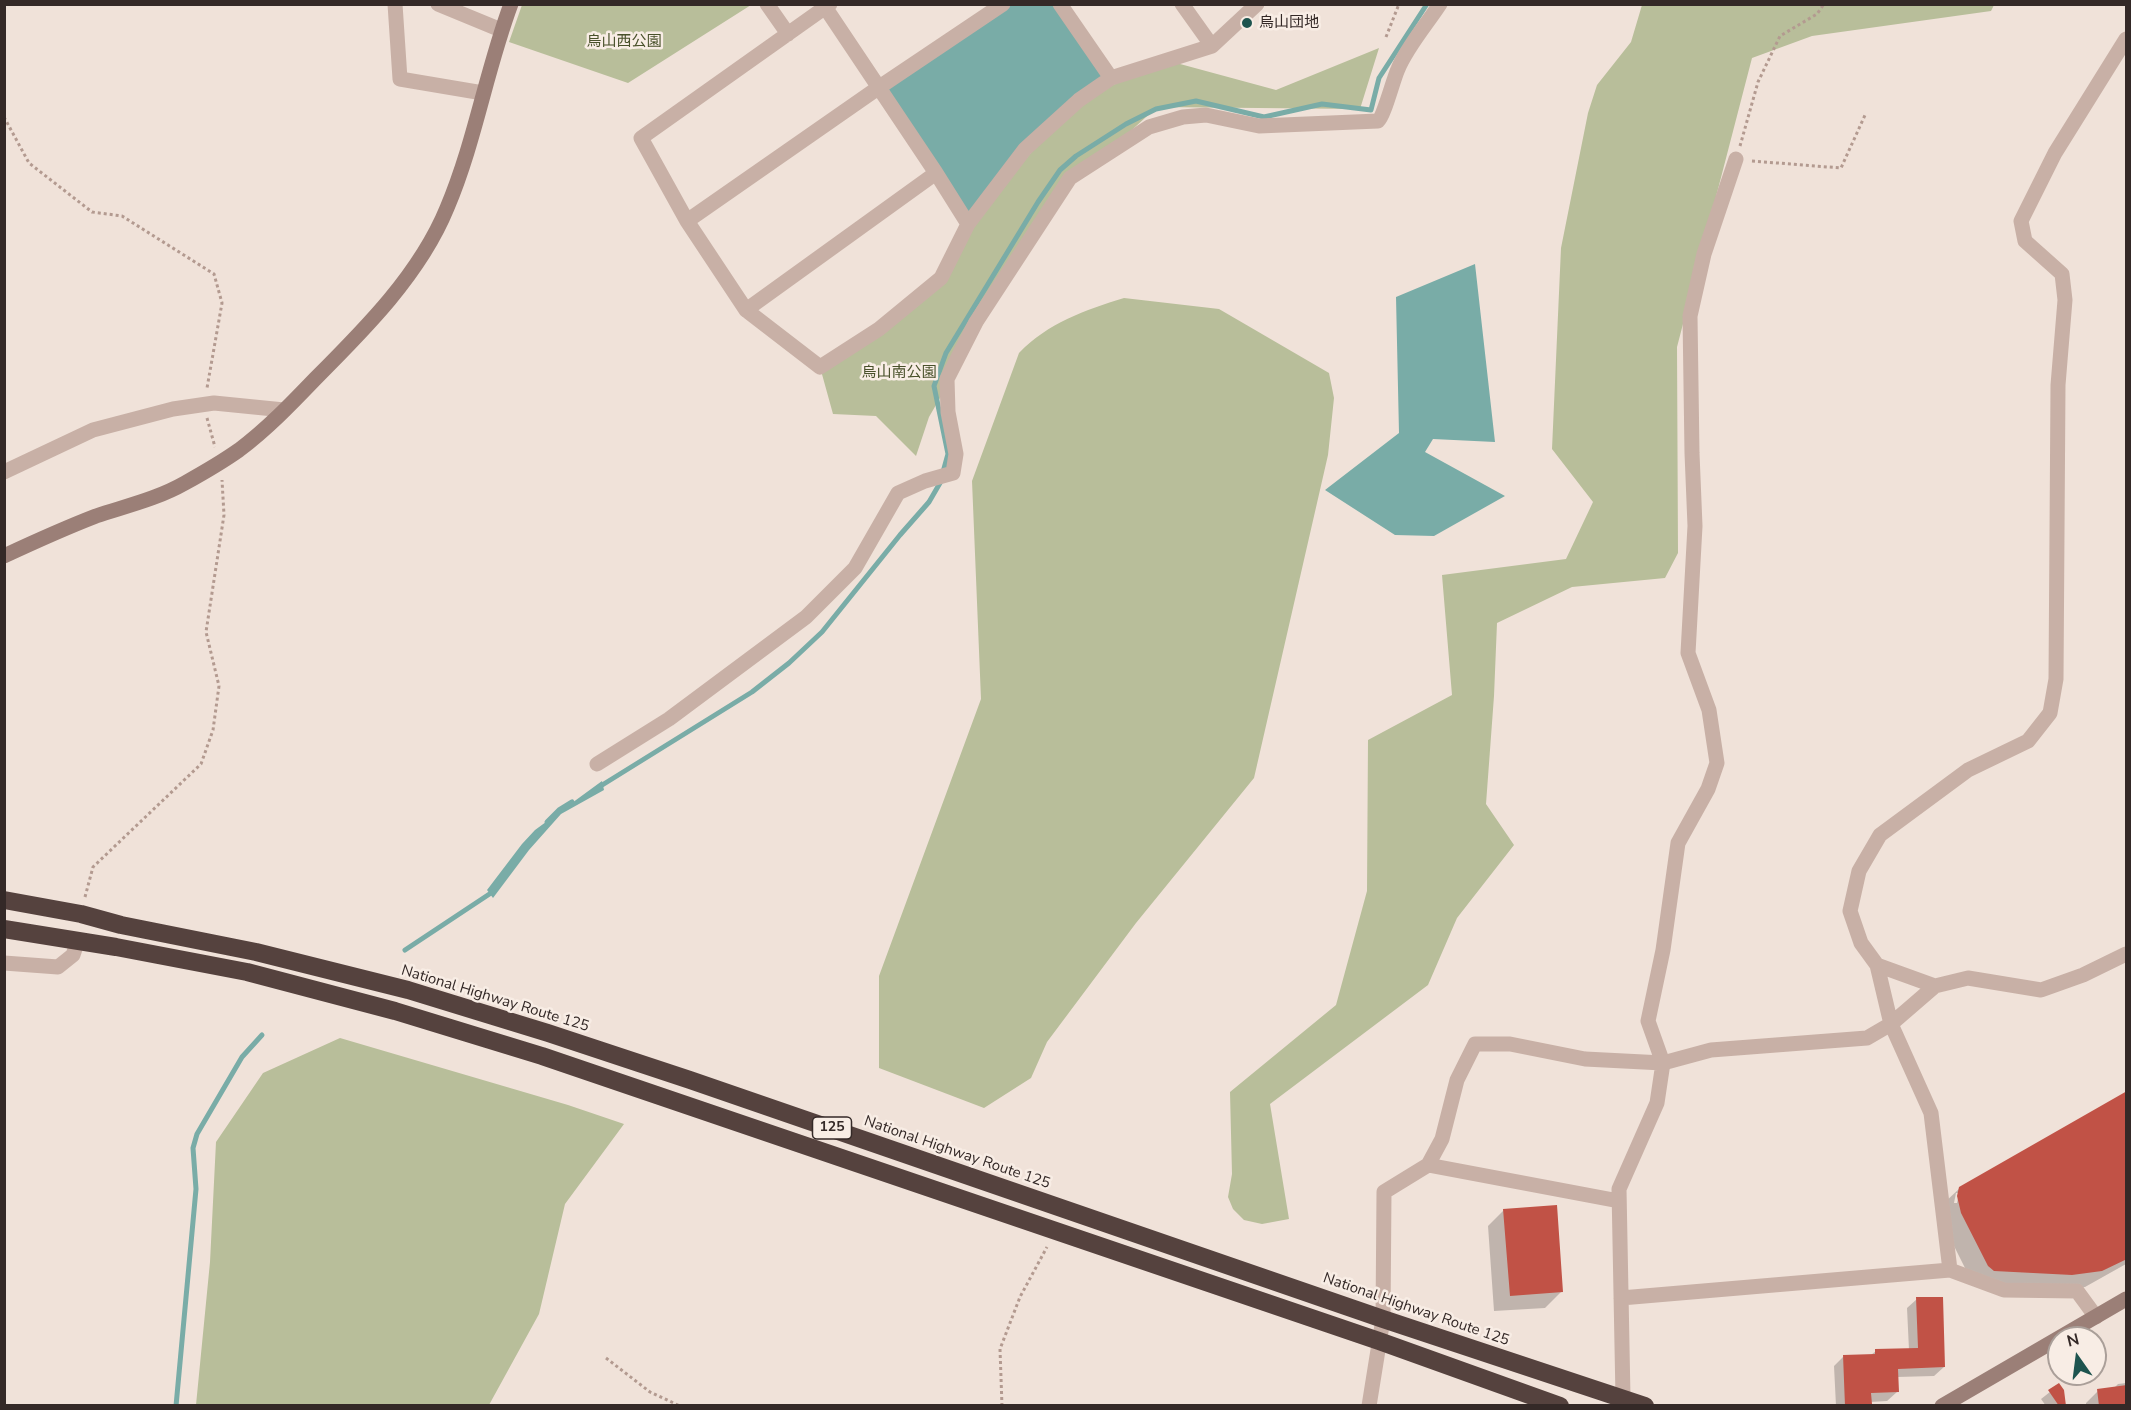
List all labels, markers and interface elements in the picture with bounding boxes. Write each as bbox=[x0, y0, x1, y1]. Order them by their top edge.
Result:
place label: 烏山団地 bbox=[1259, 14, 1319, 32]
marker: 烏山団地 bbox=[1240, 16, 1254, 30]
park label: 烏山西公園 bbox=[587, 33, 661, 51]
park label: 烏山南公園 bbox=[862, 364, 936, 382]
street label: National Highway Route 125 bbox=[399, 962, 591, 1036]
street label: National Highway Route 125 bbox=[862, 1113, 1052, 1193]
road number: 125 bbox=[812, 1117, 852, 1139]
street label: National Highway Route 125 bbox=[1321, 1270, 1511, 1350]
north arrow bbox=[2047, 1326, 2107, 1386]
text: N bbox=[2065, 1328, 2082, 1353]

